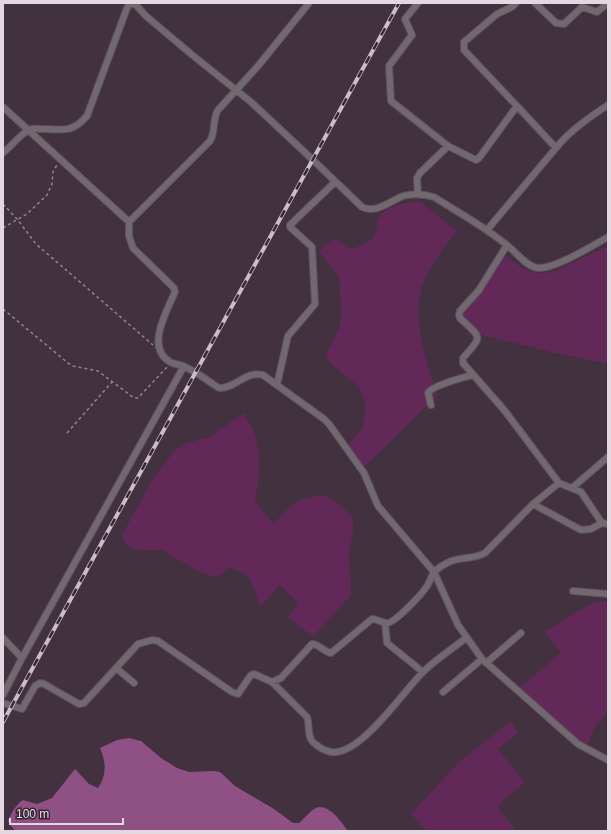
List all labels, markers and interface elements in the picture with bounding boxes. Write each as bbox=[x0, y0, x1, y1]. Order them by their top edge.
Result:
scale bar bbox=[10, 800, 123, 826]
text: 100 m bbox=[16, 807, 49, 821]

